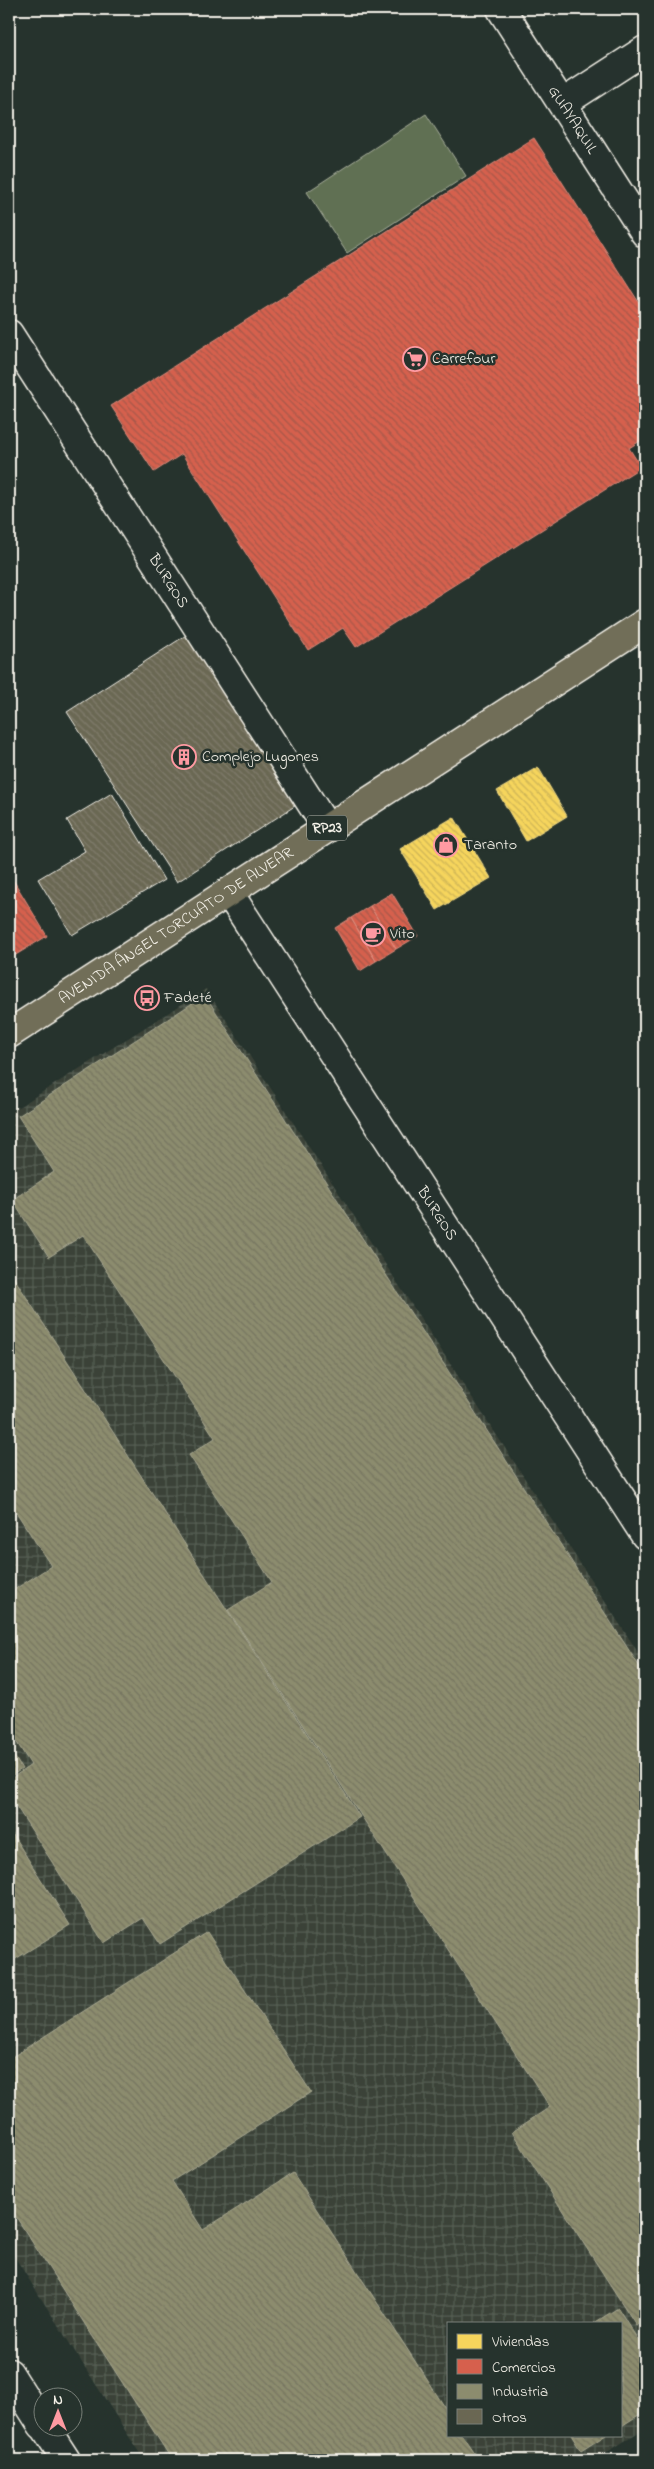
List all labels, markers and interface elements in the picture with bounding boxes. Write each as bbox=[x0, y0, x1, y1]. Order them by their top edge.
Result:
street label: GUAYAQUIL bbox=[541, 81, 603, 159]
supermarket icon: Carrefour bbox=[402, 346, 428, 372]
place label: Carrefour bbox=[432, 347, 495, 371]
street label: BURGOS bbox=[141, 549, 195, 613]
building icon: Complejo Lugones bbox=[171, 744, 197, 770]
place label: Complejo Lugones bbox=[202, 745, 319, 769]
road number: RP23 bbox=[307, 816, 347, 840]
shop icon: Taranto bbox=[433, 832, 459, 858]
place label: Taranto bbox=[464, 833, 517, 857]
street label: AVENIDA ÁNGEL TORCUATO DE ALVEAR bbox=[54, 841, 298, 1011]
cafe icon: Vito bbox=[360, 921, 386, 947]
place label: Vito bbox=[389, 922, 415, 946]
bus stop icon: Fadeté bbox=[134, 985, 160, 1011]
place label: Fadeté bbox=[163, 986, 213, 1010]
street label: BURGOS bbox=[410, 1181, 463, 1245]
legend bbox=[447, 2322, 622, 2436]
text: Viviendas bbox=[491, 2331, 549, 2353]
text: Comercios bbox=[492, 2357, 556, 2379]
text: Industria bbox=[492, 2381, 548, 2403]
north arrow bbox=[32, 2386, 82, 2436]
text: N bbox=[53, 2390, 63, 2411]
text: Otros bbox=[492, 2407, 527, 2429]

